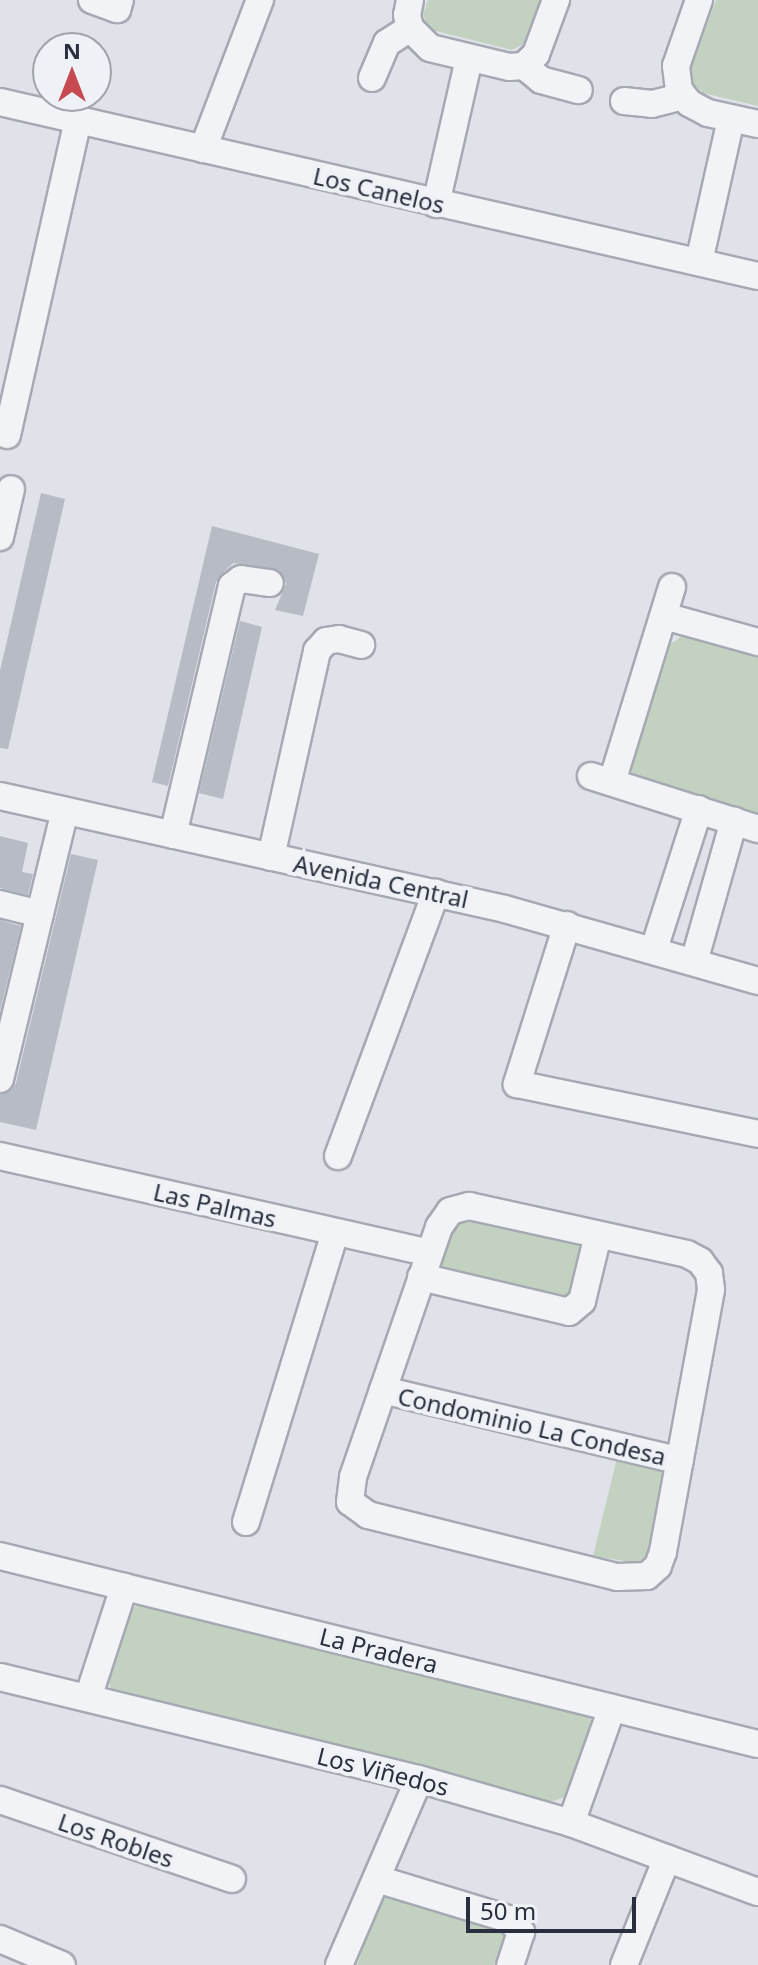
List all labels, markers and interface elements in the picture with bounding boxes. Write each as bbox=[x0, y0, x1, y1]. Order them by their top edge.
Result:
north arrow bbox=[32, 32, 112, 112]
text: N bbox=[63, 35, 81, 65]
street label: Los Canelos bbox=[310, 161, 448, 219]
street label: Avenida Central bbox=[291, 848, 471, 914]
street label: Las Palmas bbox=[151, 1177, 279, 1233]
street label: Condominio La Condesa bbox=[395, 1381, 669, 1471]
street label: La Pradera bbox=[317, 1621, 441, 1679]
street label: Los Viñedos bbox=[314, 1741, 452, 1801]
street label: Los Robles bbox=[54, 1807, 178, 1873]
scale bar bbox=[470, 1881, 640, 1931]
text: 50 m bbox=[480, 1894, 536, 1927]

